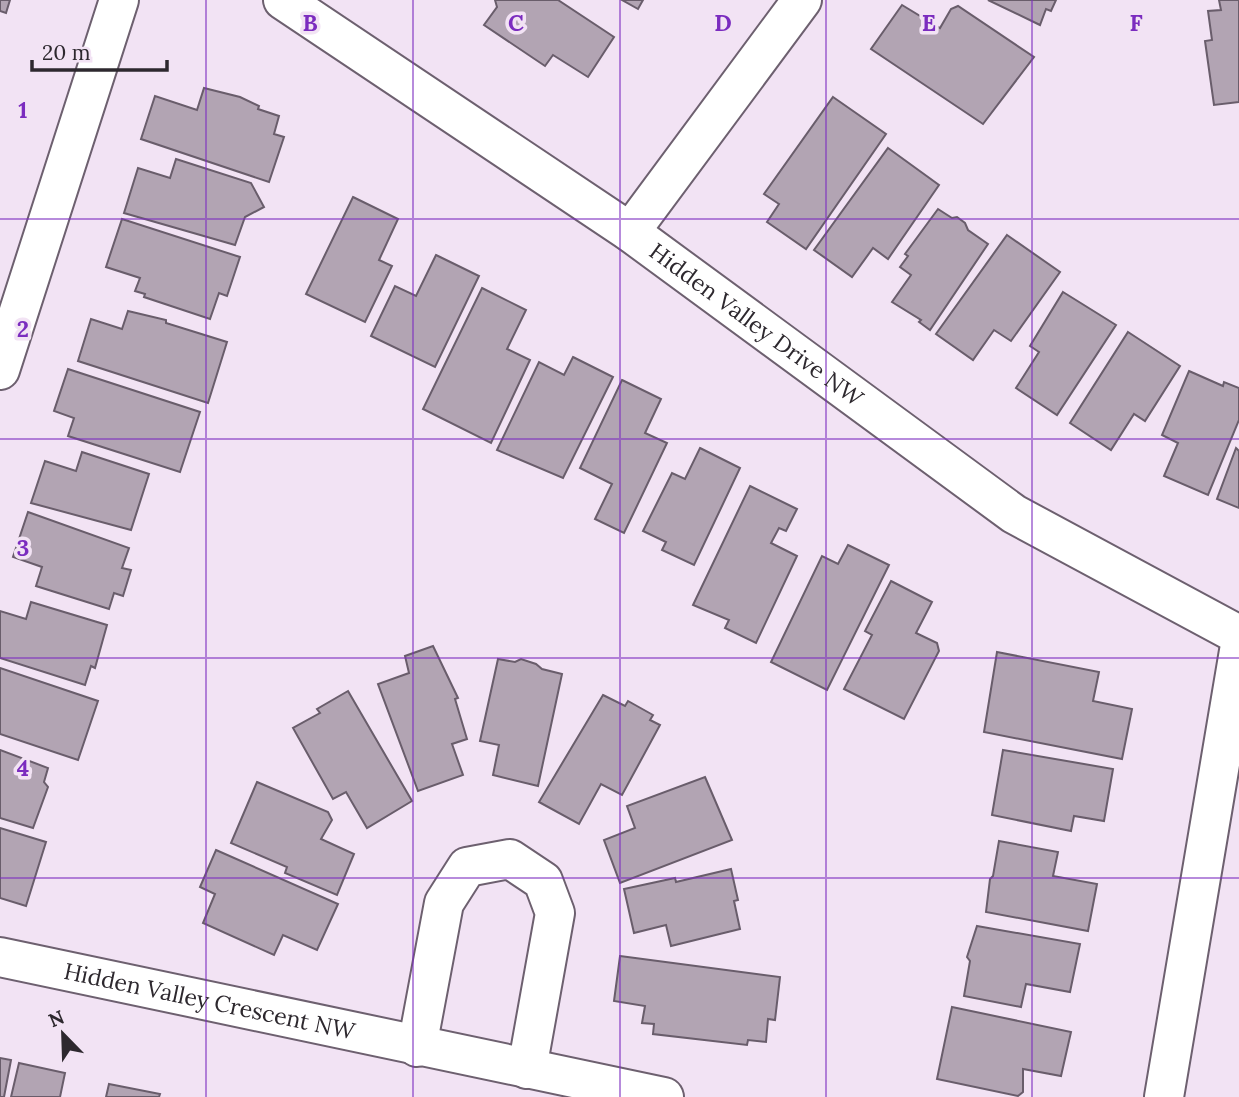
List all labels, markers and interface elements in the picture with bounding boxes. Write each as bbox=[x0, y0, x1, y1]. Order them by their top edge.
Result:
text: B bbox=[302, 8, 318, 37]
text: C bbox=[508, 8, 524, 37]
text: D bbox=[714, 8, 732, 37]
text: E bbox=[922, 8, 936, 37]
text: F bbox=[1129, 8, 1143, 37]
scale bar bbox=[32, 28, 166, 72]
text: 20 m bbox=[42, 39, 91, 66]
text: 1 bbox=[18, 95, 28, 124]
street label: Hidden Valley Drive NW bbox=[644, 236, 870, 413]
text: 2 bbox=[17, 314, 29, 343]
text: 3 bbox=[17, 533, 29, 562]
text: 4 bbox=[17, 753, 29, 782]
street label: Hidden Valley Crescent NW bbox=[61, 956, 359, 1046]
north arrow bbox=[28, 999, 98, 1069]
text: N bbox=[45, 1004, 68, 1032]

